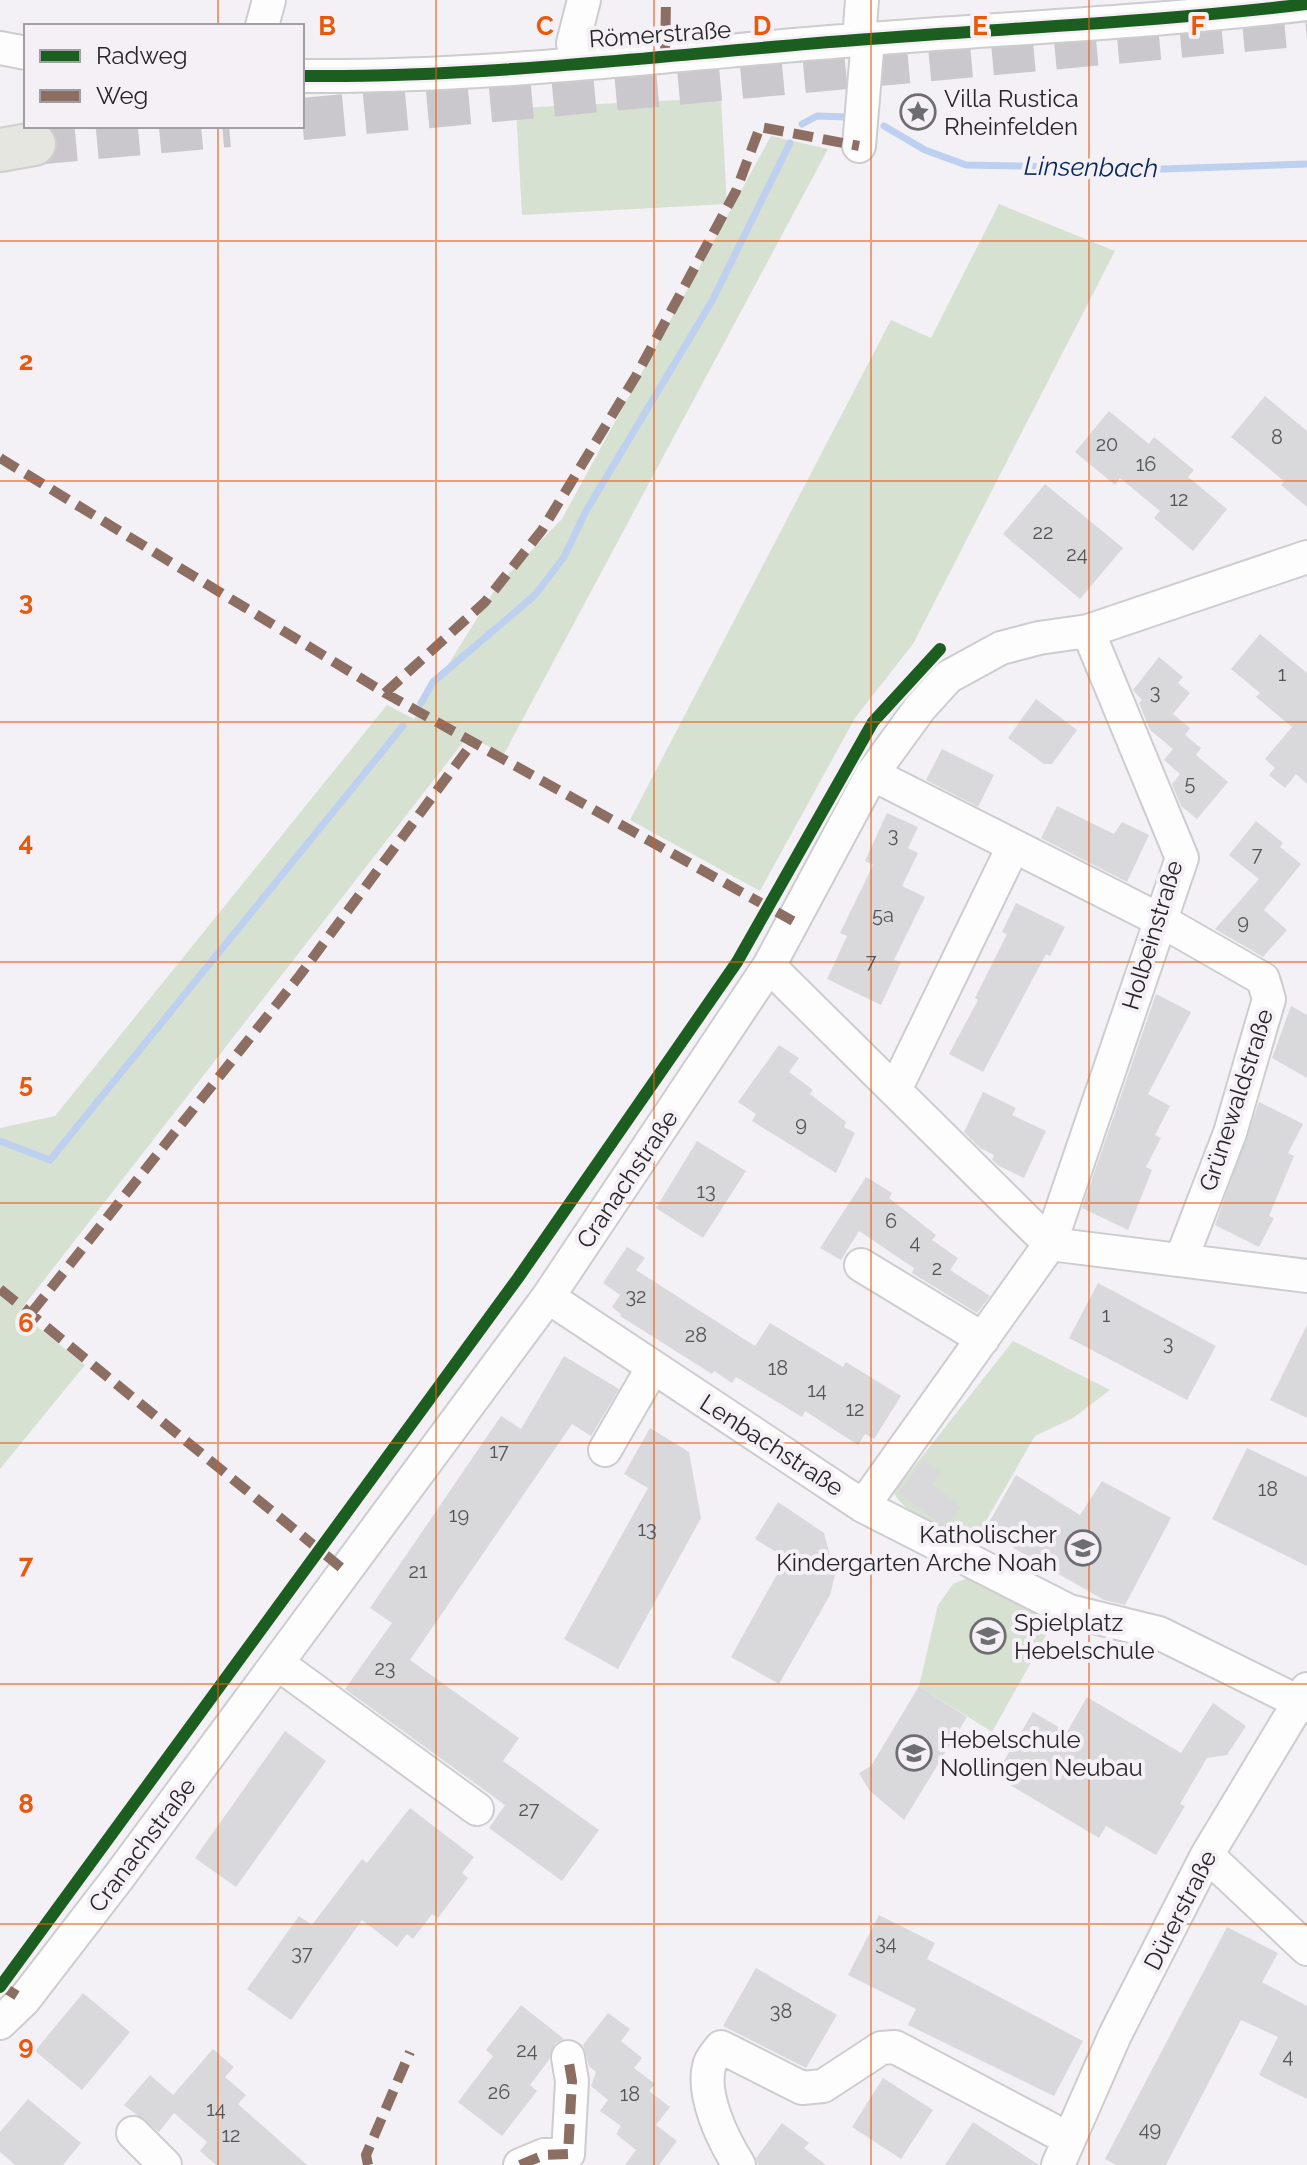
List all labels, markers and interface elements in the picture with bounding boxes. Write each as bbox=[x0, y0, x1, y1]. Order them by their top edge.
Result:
text: B bbox=[318, 11, 336, 41]
text: C bbox=[536, 11, 554, 41]
text: D bbox=[753, 11, 771, 41]
text: E bbox=[972, 11, 988, 41]
text: F bbox=[1191, 11, 1206, 41]
street label: Römerstraße bbox=[588, 15, 732, 53]
legend bbox=[24, 24, 304, 128]
text: Radweg bbox=[96, 41, 188, 70]
text: Weg bbox=[96, 81, 148, 110]
place label: Villa Rustica Rheinfelden bbox=[944, 84, 1079, 141]
place icon: Villa Rustica Rheinfelden bbox=[899, 93, 937, 131]
water label: Linsenbach bbox=[1024, 151, 1158, 183]
text: 2 bbox=[19, 346, 33, 376]
house number: 8 bbox=[1271, 425, 1283, 449]
house number: 20 bbox=[1096, 432, 1118, 456]
house number: 16 bbox=[1136, 452, 1156, 476]
house number: 12 bbox=[1170, 487, 1188, 511]
house number: 22 bbox=[1033, 520, 1053, 544]
house number: 24 bbox=[1066, 542, 1088, 566]
text: 3 bbox=[19, 586, 33, 616]
house number: 1 bbox=[1278, 662, 1287, 686]
house number: 3 bbox=[1150, 680, 1160, 704]
house number: 5 bbox=[1185, 771, 1196, 795]
house number: 3 bbox=[888, 823, 898, 847]
text: 4 bbox=[19, 827, 33, 857]
house number: 7 bbox=[1252, 842, 1263, 866]
street label: Holbeinstraße bbox=[1115, 857, 1189, 1013]
house number: 5a bbox=[872, 903, 894, 927]
house number: 9 bbox=[1237, 910, 1249, 934]
house number: 7 bbox=[866, 949, 877, 973]
street label: Grünewaldstraße bbox=[1193, 1005, 1279, 1195]
text: 5 bbox=[19, 1068, 33, 1098]
street label: Cranachstraße bbox=[570, 1104, 684, 1254]
house number: 9 bbox=[795, 1112, 807, 1136]
house number: 13 bbox=[696, 1179, 716, 1203]
house number: 6 bbox=[885, 1209, 897, 1233]
house number: 4 bbox=[910, 1230, 921, 1254]
house number: 2 bbox=[932, 1256, 942, 1280]
house number: 32 bbox=[625, 1284, 647, 1308]
house number: 1 bbox=[1102, 1303, 1111, 1327]
text: 6 bbox=[18, 1308, 34, 1338]
house number: 28 bbox=[685, 1323, 707, 1347]
house number: 3 bbox=[1163, 1331, 1173, 1355]
house number: 18 bbox=[768, 1356, 788, 1380]
house number: 14 bbox=[807, 1378, 827, 1402]
street label: Lenbachstraße bbox=[695, 1388, 849, 1502]
house number: 12 bbox=[846, 1397, 864, 1421]
house number: 17 bbox=[489, 1439, 509, 1463]
house number: 18 bbox=[1258, 1477, 1278, 1501]
house number: 19 bbox=[449, 1503, 469, 1527]
house number: 13 bbox=[637, 1517, 657, 1541]
place label: Katholischer Kindergarten Arche Noah bbox=[776, 1520, 1058, 1577]
school or university icon: Katholischer Kindergarten Arche Noah bbox=[1064, 1529, 1102, 1567]
text: 7 bbox=[19, 1549, 34, 1579]
house number: 21 bbox=[409, 1559, 428, 1583]
place label: Spielplatz Hebelschule bbox=[1014, 1608, 1155, 1665]
school or university icon: Spielplatz Hebelschule bbox=[969, 1617, 1007, 1655]
house number: 23 bbox=[374, 1656, 396, 1680]
place label: Hebelschule Nollingen Neubau bbox=[940, 1725, 1143, 1782]
school or university icon: Hebelschule Nollingen Neubau bbox=[895, 1734, 933, 1772]
street label: Cranachstraße bbox=[82, 1772, 202, 1918]
text: 8 bbox=[18, 1789, 34, 1819]
house number: 27 bbox=[518, 1797, 540, 1821]
street label: Dürerstraße bbox=[1137, 1845, 1223, 1975]
house number: 34 bbox=[875, 1931, 897, 1955]
house number: 37 bbox=[291, 1941, 313, 1965]
house number: 38 bbox=[770, 1999, 792, 2023]
text: 9 bbox=[18, 2030, 34, 2060]
house number: 24 bbox=[516, 2038, 538, 2062]
house number: 4 bbox=[1283, 2044, 1294, 2068]
house number: 26 bbox=[488, 2080, 510, 2104]
house number: 18 bbox=[620, 2082, 640, 2106]
house number: 14 bbox=[206, 2097, 226, 2121]
house number: 49 bbox=[1139, 2117, 1161, 2141]
house number: 12 bbox=[222, 2123, 240, 2147]

